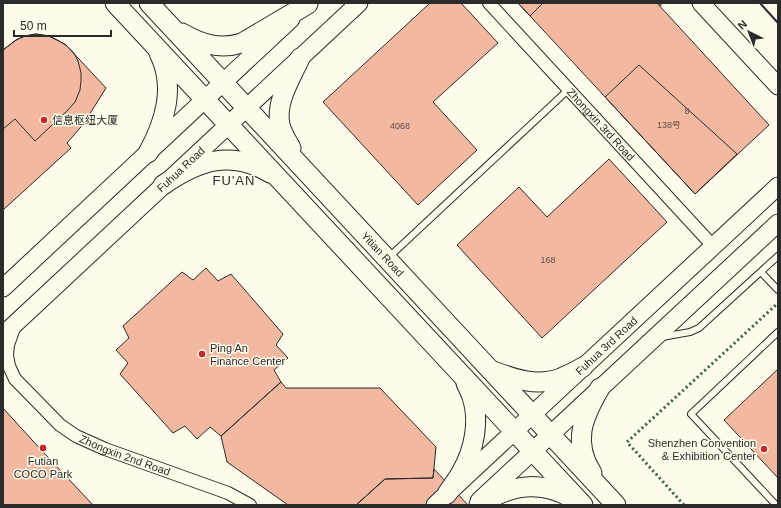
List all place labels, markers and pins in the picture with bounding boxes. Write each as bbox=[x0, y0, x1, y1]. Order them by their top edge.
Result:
place label: 信息枢纽大厦 bbox=[52, 114, 118, 126]
marker: 信息枢纽大厦 bbox=[39, 115, 49, 125]
place label: Ping An Finance Center bbox=[210, 342, 286, 367]
marker: Ping An Finance Center bbox=[197, 349, 207, 359]
place label: Shenzhen Convention & Exhibition Center bbox=[648, 437, 756, 462]
marker: Futian COCO Park bbox=[38, 443, 48, 453]
marker: Shenzhen Convention & Exhibition Center bbox=[759, 444, 769, 454]
place label: Futian COCO Park bbox=[14, 455, 73, 480]

